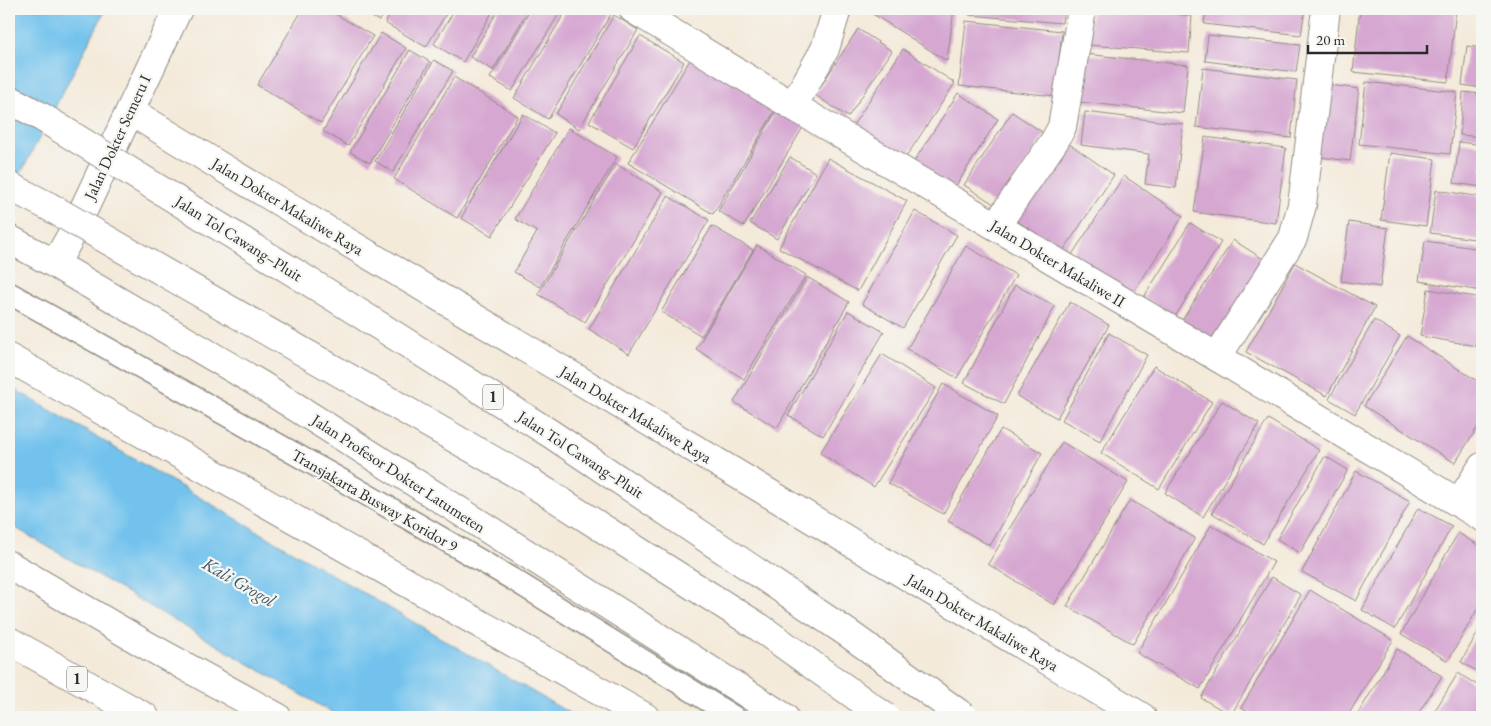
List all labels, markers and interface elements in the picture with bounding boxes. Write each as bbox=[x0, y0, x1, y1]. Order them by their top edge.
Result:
scale bar bbox=[1308, 22, 1427, 54]
text: 20 m bbox=[1316, 30, 1345, 49]
street label: Jalan Dokter Semeru I bbox=[78, 71, 156, 205]
street label: Jalan Dokter Makaliwe Raya bbox=[206, 152, 368, 260]
street label: Jalan Tol Cawang–Pluit bbox=[169, 190, 306, 286]
street label: Jalan Dokter Makaliwe II bbox=[985, 214, 1130, 312]
street label: Jalan Dokter Makaliwe Raya bbox=[554, 360, 716, 468]
road number: 1 bbox=[483, 384, 503, 410]
street label: Jalan Tol Cawang–Pluit bbox=[512, 405, 648, 503]
street label: Jalan Profesor Dokter Latumeten bbox=[306, 408, 490, 538]
street label: Transjakarta Busway Koridor 9 bbox=[288, 444, 462, 557]
water label: Kali Grogol bbox=[197, 551, 280, 613]
street label: Jalan Dokter Makaliwe Raya bbox=[901, 568, 1063, 676]
road number: 1 bbox=[67, 666, 87, 692]

